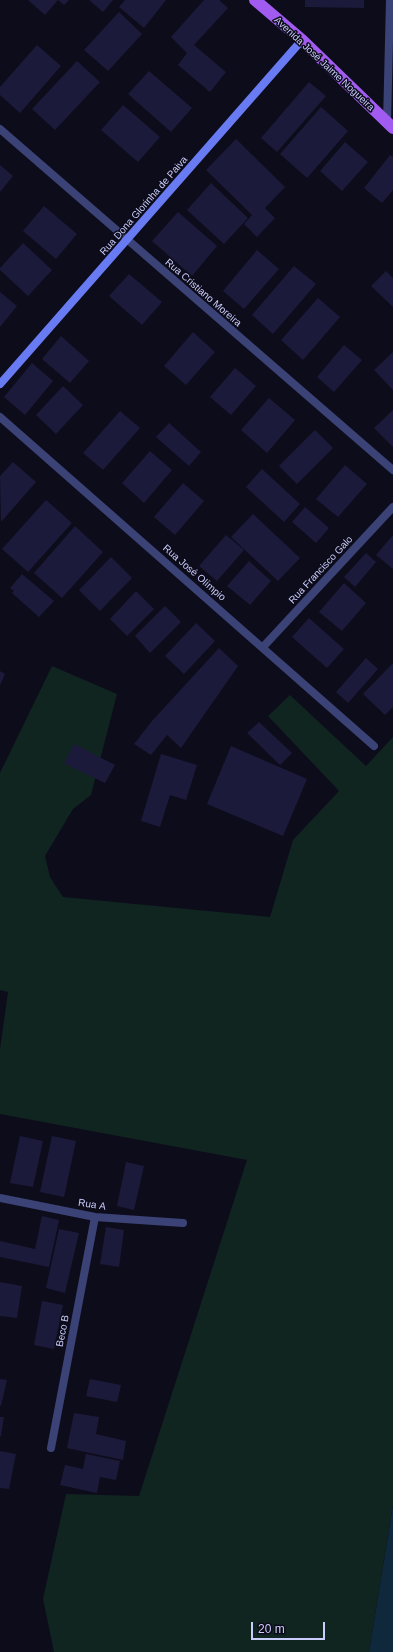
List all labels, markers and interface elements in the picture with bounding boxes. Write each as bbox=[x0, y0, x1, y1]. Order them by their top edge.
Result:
street label: Avenida José Jaime Nogueira bbox=[271, 14, 377, 114]
street label: Rua Dona Glorinha de Paiva bbox=[98, 154, 190, 258]
street label: Rua Cristiano Moreira bbox=[162, 257, 244, 329]
street label: Rua Francisco Galo bbox=[286, 534, 356, 606]
street label: Rua José Olímpio bbox=[160, 542, 228, 604]
street label: Rua A bbox=[77, 1197, 107, 1213]
street label: Beco B bbox=[54, 1314, 72, 1348]
scale bar bbox=[253, 1614, 327, 1640]
text: 20 m bbox=[258, 1622, 285, 1636]

